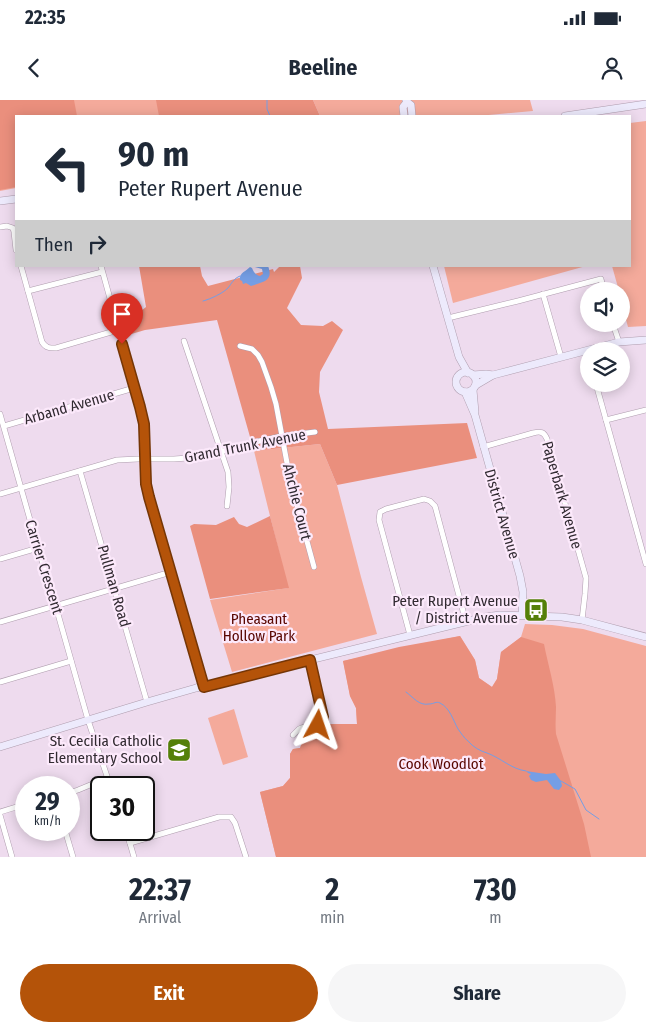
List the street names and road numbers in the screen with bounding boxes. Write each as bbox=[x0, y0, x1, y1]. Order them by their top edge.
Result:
street label: Arband Avenue bbox=[22, 386, 116, 428]
street label: Grand Trunk Avenue bbox=[183, 425, 307, 467]
street label: Paperbark Avenue bbox=[538, 439, 586, 551]
street label: Ahchie Court bbox=[279, 462, 315, 542]
street label: District Avenue bbox=[481, 467, 523, 561]
street label: Carrier Crescent bbox=[21, 518, 67, 616]
street label: Pullman Road bbox=[94, 543, 134, 629]

